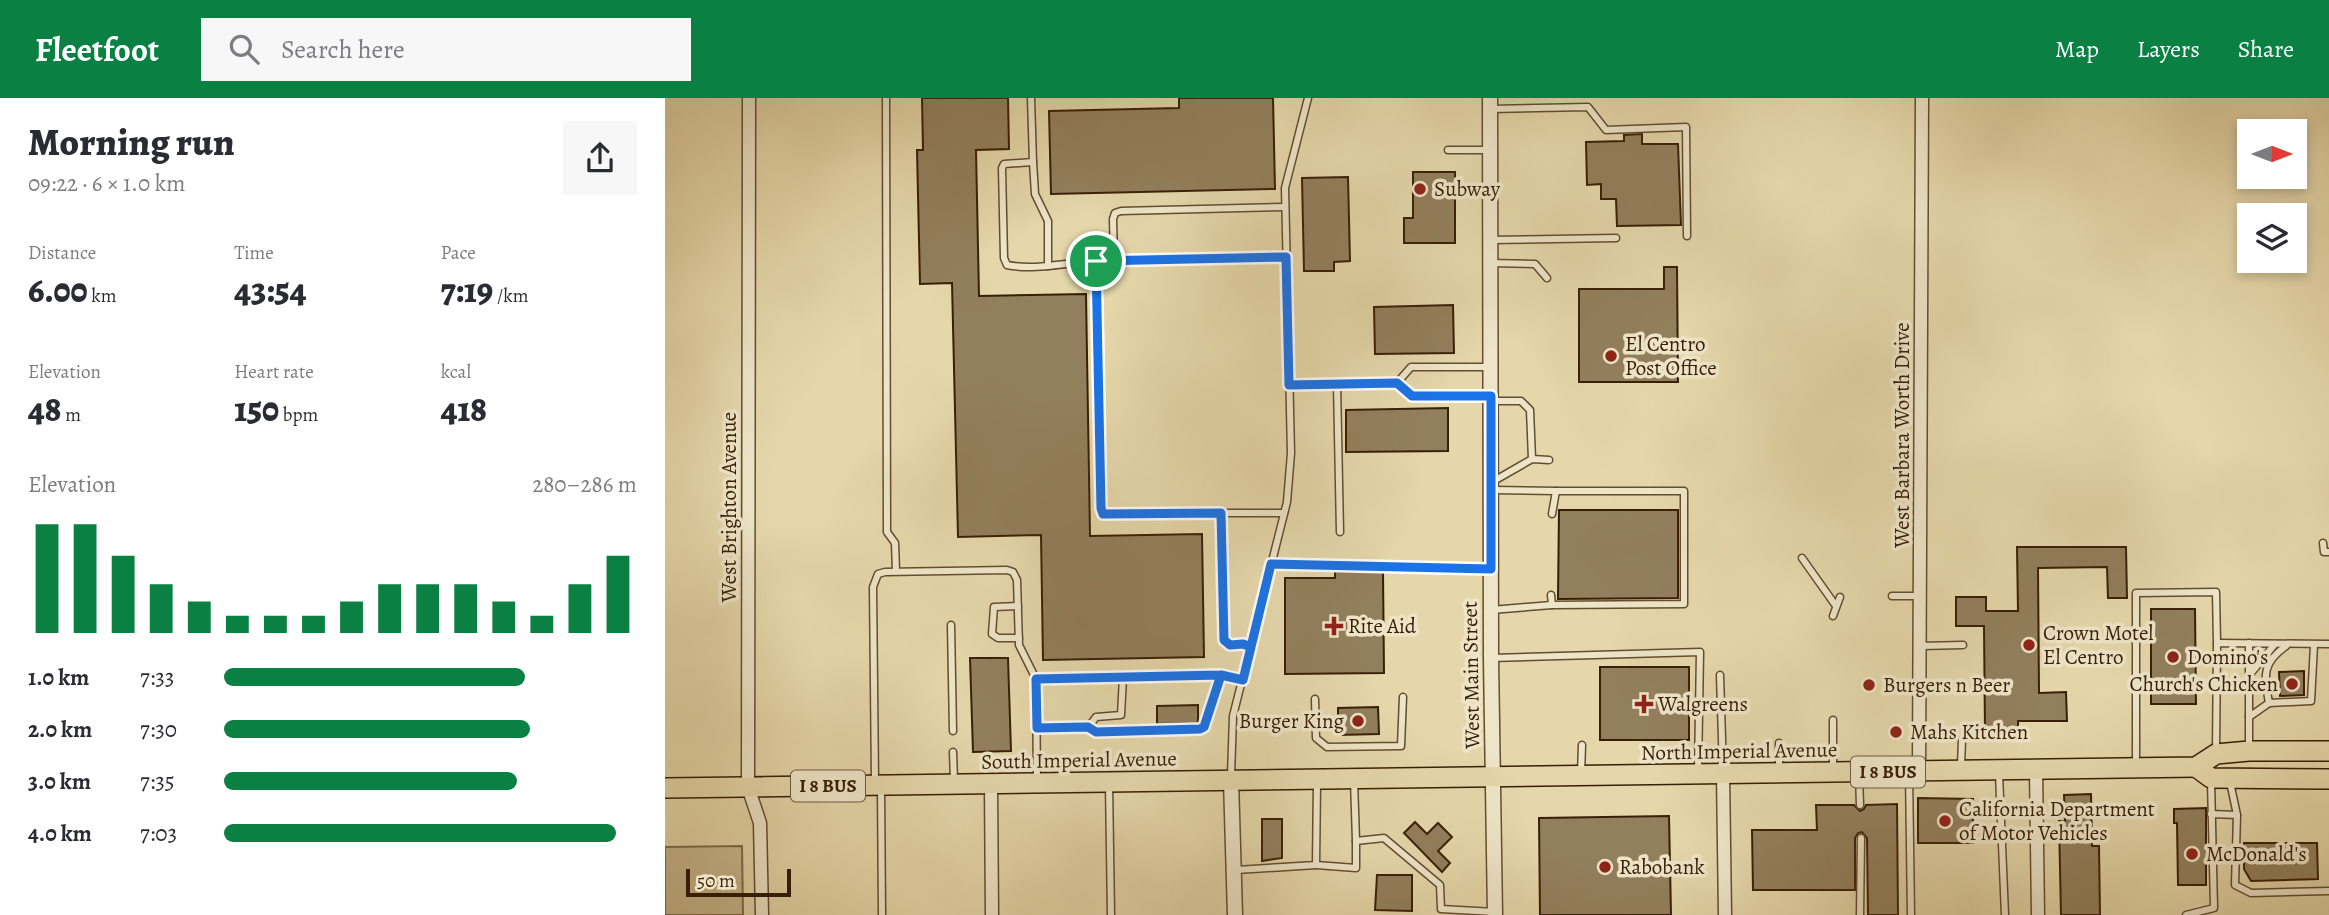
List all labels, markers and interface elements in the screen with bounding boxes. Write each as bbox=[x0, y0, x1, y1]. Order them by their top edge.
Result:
search box bbox=[201, 18, 691, 81]
text: Fleetfoot bbox=[35, 27, 159, 72]
icon: search bbox=[225, 30, 263, 68]
text: Search here bbox=[281, 32, 405, 67]
text: Map bbox=[2055, 33, 2099, 65]
text: Layers bbox=[2137, 33, 2200, 65]
text: Share bbox=[2238, 33, 2294, 65]
text: Morning run bbox=[28, 116, 235, 168]
north arrow bbox=[2237, 119, 2307, 189]
map controls bbox=[2237, 119, 2307, 273]
button: share bbox=[563, 121, 637, 195]
text: 09:22 · 6 × 1.0 km bbox=[28, 168, 185, 199]
place label: Subway bbox=[1434, 175, 1501, 203]
marker: Subway bbox=[1412, 181, 1428, 197]
button: layers bbox=[2237, 203, 2307, 273]
pin bbox=[1066, 231, 1126, 291]
text: Distance bbox=[28, 240, 96, 266]
text: Time bbox=[234, 240, 274, 266]
text: Pace bbox=[441, 240, 476, 266]
icon: arrive bbox=[1077, 242, 1115, 280]
text: 6.00 bbox=[28, 266, 88, 314]
text: 43:54 bbox=[234, 266, 306, 314]
text: 7:19 bbox=[441, 266, 493, 314]
text: km bbox=[88, 283, 117, 309]
text: /km bbox=[493, 283, 529, 309]
street label: West Barbara Worth Drive bbox=[1888, 322, 1916, 549]
place label: El Centro Post Office bbox=[1625, 330, 1717, 382]
marker: El Centro Post Office bbox=[1603, 348, 1619, 364]
text: Elevation bbox=[28, 359, 101, 385]
text: Heart rate bbox=[234, 359, 314, 385]
text: kcal bbox=[441, 359, 471, 385]
text: 48 bbox=[28, 385, 61, 433]
text: 150 bbox=[234, 385, 279, 433]
text: 418 bbox=[441, 385, 487, 433]
text: m bbox=[61, 402, 81, 428]
text: bpm bbox=[279, 402, 318, 428]
street label: West Brighton Avenue bbox=[715, 412, 743, 603]
text: Elevation bbox=[28, 469, 116, 500]
text: 280–286 m bbox=[532, 469, 637, 500]
street label: West Main Street bbox=[1456, 601, 1486, 750]
place label: Rite Aid bbox=[1348, 612, 1417, 640]
marker: Rite Aid bbox=[1326, 618, 1342, 634]
place label: Crown Motel El Centro bbox=[2043, 619, 2153, 671]
marker: Crown Motel El Centro bbox=[2021, 637, 2037, 653]
place label: Domino's bbox=[2187, 643, 2268, 671]
marker: Domino's bbox=[2165, 649, 2181, 665]
text: 1.0 km bbox=[28, 662, 89, 693]
text: 7:33 bbox=[140, 662, 174, 693]
place label: Church's Chicken bbox=[2130, 670, 2278, 698]
place label: Burgers n Beer bbox=[1883, 671, 2010, 699]
marker: Church's Chicken bbox=[2284, 676, 2300, 692]
marker: Burgers n Beer bbox=[1861, 677, 1877, 693]
place label: Walgreens bbox=[1657, 690, 1748, 718]
marker: Walgreens bbox=[1636, 696, 1652, 712]
place label: Burger King bbox=[1239, 707, 1344, 735]
marker: Burger King bbox=[1350, 713, 1366, 729]
text: 2.0 km bbox=[28, 714, 92, 745]
text: 7:30 bbox=[140, 714, 177, 745]
place label: Mahs Kitchen bbox=[1910, 718, 2028, 746]
marker: Mahs Kitchen bbox=[1888, 724, 1904, 740]
street label: North Imperial Avenue bbox=[1641, 735, 1837, 767]
street label: South Imperial Avenue bbox=[981, 744, 1177, 776]
road number: I 8 BUS bbox=[1851, 757, 1925, 788]
text: 3.0 km bbox=[28, 766, 91, 797]
text: 7:35 bbox=[140, 766, 175, 797]
road number: I 8 BUS bbox=[791, 771, 865, 802]
place label: California Department of Motor Vehicles bbox=[1959, 795, 2155, 847]
marker: California Department of Motor Vehicles bbox=[1937, 813, 1953, 829]
text: 4.0 km bbox=[28, 818, 92, 849]
text: 7:03 bbox=[140, 818, 177, 849]
place label: McDonald's bbox=[2206, 840, 2307, 868]
marker: McDonald's bbox=[2184, 846, 2200, 862]
place label: Rabobank bbox=[1619, 853, 1705, 881]
marker: Rabobank bbox=[1597, 859, 1613, 875]
scale bar bbox=[686, 866, 791, 898]
text: 50 m bbox=[697, 868, 735, 894]

